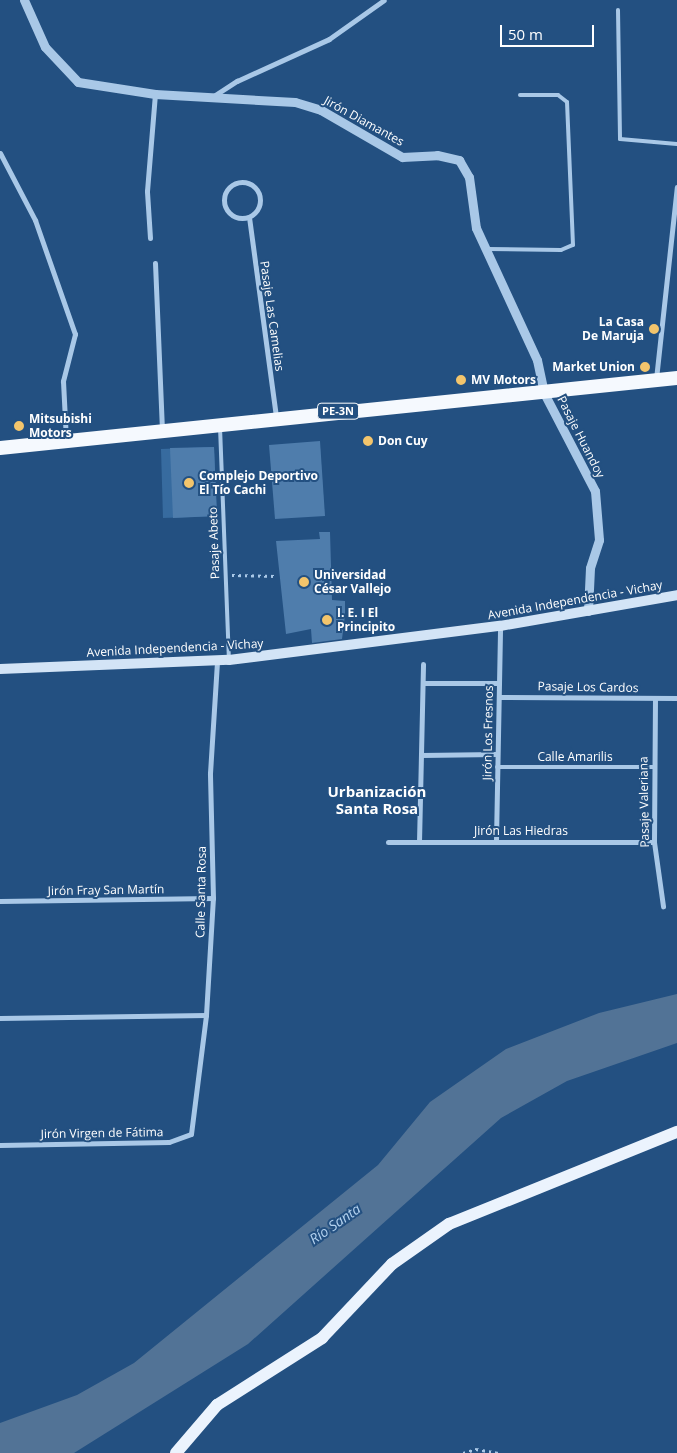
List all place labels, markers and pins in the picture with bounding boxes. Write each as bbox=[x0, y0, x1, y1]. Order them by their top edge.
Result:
place label: La Casa De Maruja bbox=[582, 315, 644, 343]
marker: La Casa De Maruja bbox=[648, 323, 660, 335]
place label: Market Union bbox=[552, 360, 635, 374]
marker: Market Union bbox=[639, 361, 651, 373]
place label: MV Motors bbox=[471, 373, 536, 387]
marker: MV Motors bbox=[455, 374, 467, 386]
place label: Mitsubishi Motors bbox=[29, 412, 92, 440]
marker: Mitsubishi Motors bbox=[13, 420, 25, 432]
place label: Don Cuy bbox=[378, 434, 428, 448]
marker: Don Cuy bbox=[362, 435, 374, 447]
place label: Complejo Deportivo El Tío Cachi bbox=[199, 469, 318, 497]
marker: Complejo Deportivo El Tío Cachi bbox=[183, 477, 195, 489]
place label: Universidad César Vallejo bbox=[314, 568, 391, 596]
marker: Universidad César Vallejo bbox=[298, 576, 310, 588]
place label: I. E. I El Principito bbox=[337, 606, 395, 634]
marker: I. E. I El Principito bbox=[321, 614, 333, 626]

